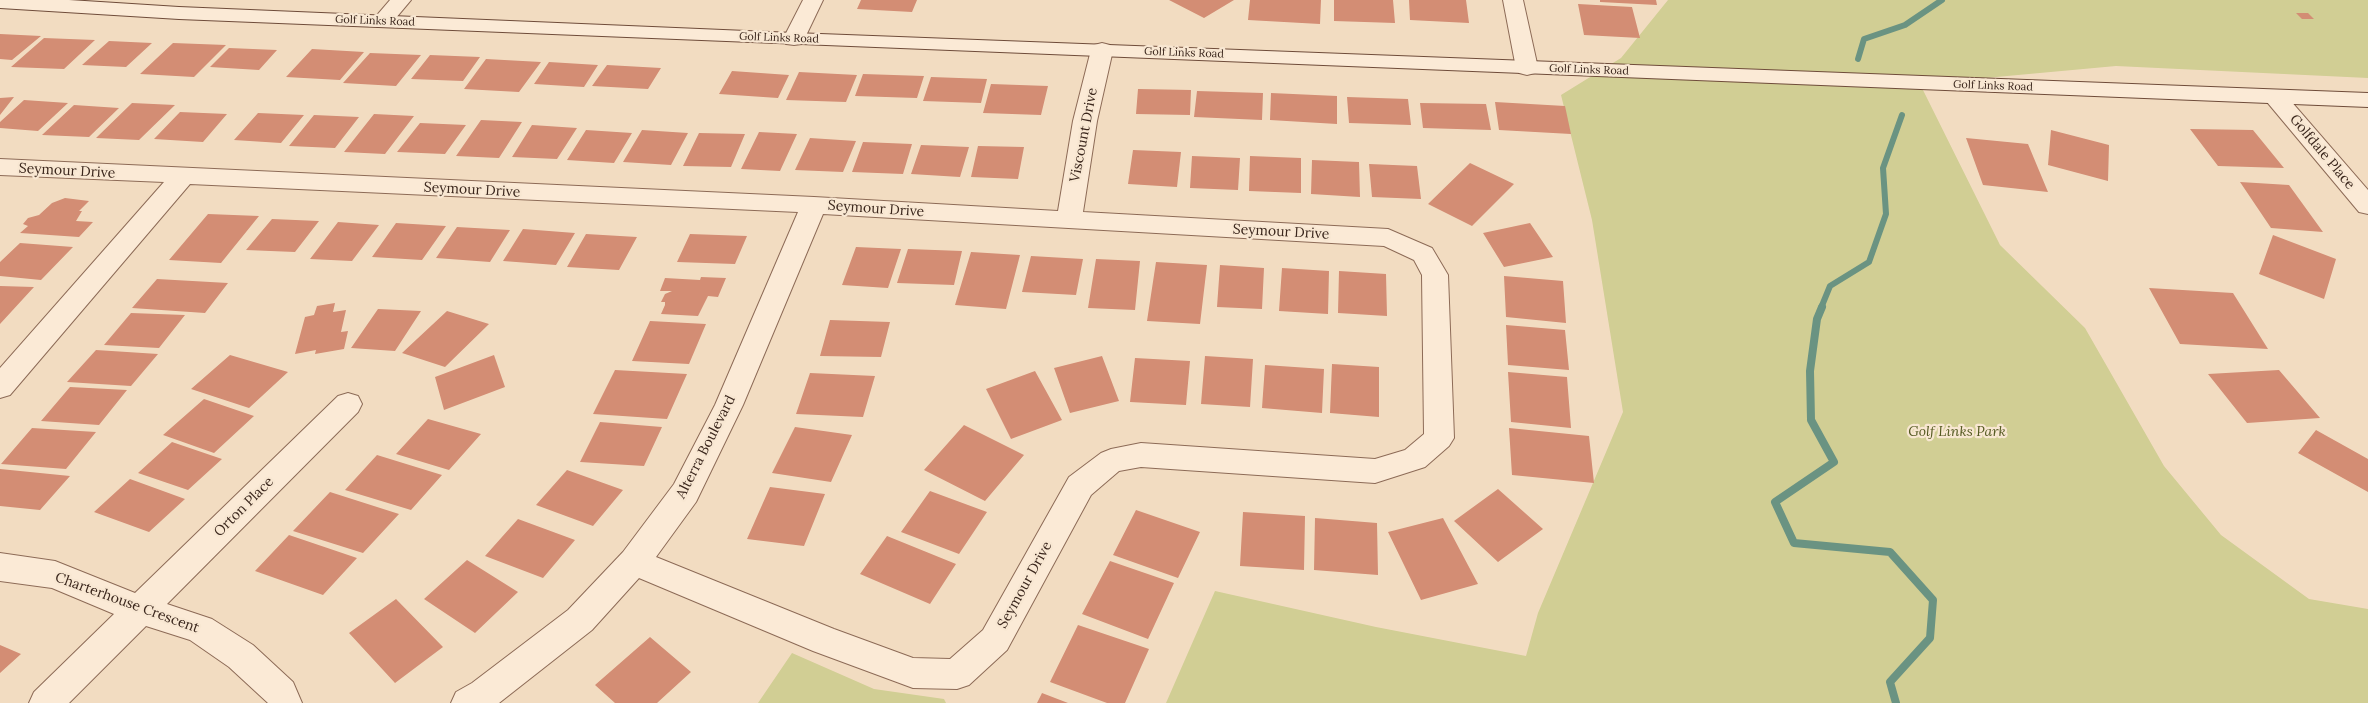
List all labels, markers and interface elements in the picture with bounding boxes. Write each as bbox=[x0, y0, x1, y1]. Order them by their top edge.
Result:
street label: Golf Links Road bbox=[335, 13, 415, 29]
street label: Golf Links Road bbox=[739, 30, 819, 46]
street label: Golf Links Road bbox=[1144, 45, 1224, 61]
street label: Golf Links Road bbox=[1549, 62, 1629, 78]
street label: Golf Links Road bbox=[1953, 78, 2033, 94]
street label: Viscount Drive bbox=[1067, 86, 1101, 184]
street label: Golfdale Place bbox=[2286, 111, 2358, 193]
street label: Seymour Drive bbox=[18, 160, 116, 182]
street label: Seymour Drive bbox=[423, 179, 521, 201]
street label: Seymour Drive bbox=[827, 197, 925, 221]
street label: Seymour Drive bbox=[1232, 221, 1330, 243]
street label: Alterra Boulevard bbox=[673, 393, 739, 501]
park label: Golf Links Park bbox=[1908, 424, 2006, 440]
street label: Orton Place bbox=[211, 474, 277, 540]
street label: Seymour Drive bbox=[994, 539, 1056, 631]
street label: Charterhouse Crescent bbox=[53, 569, 201, 637]

